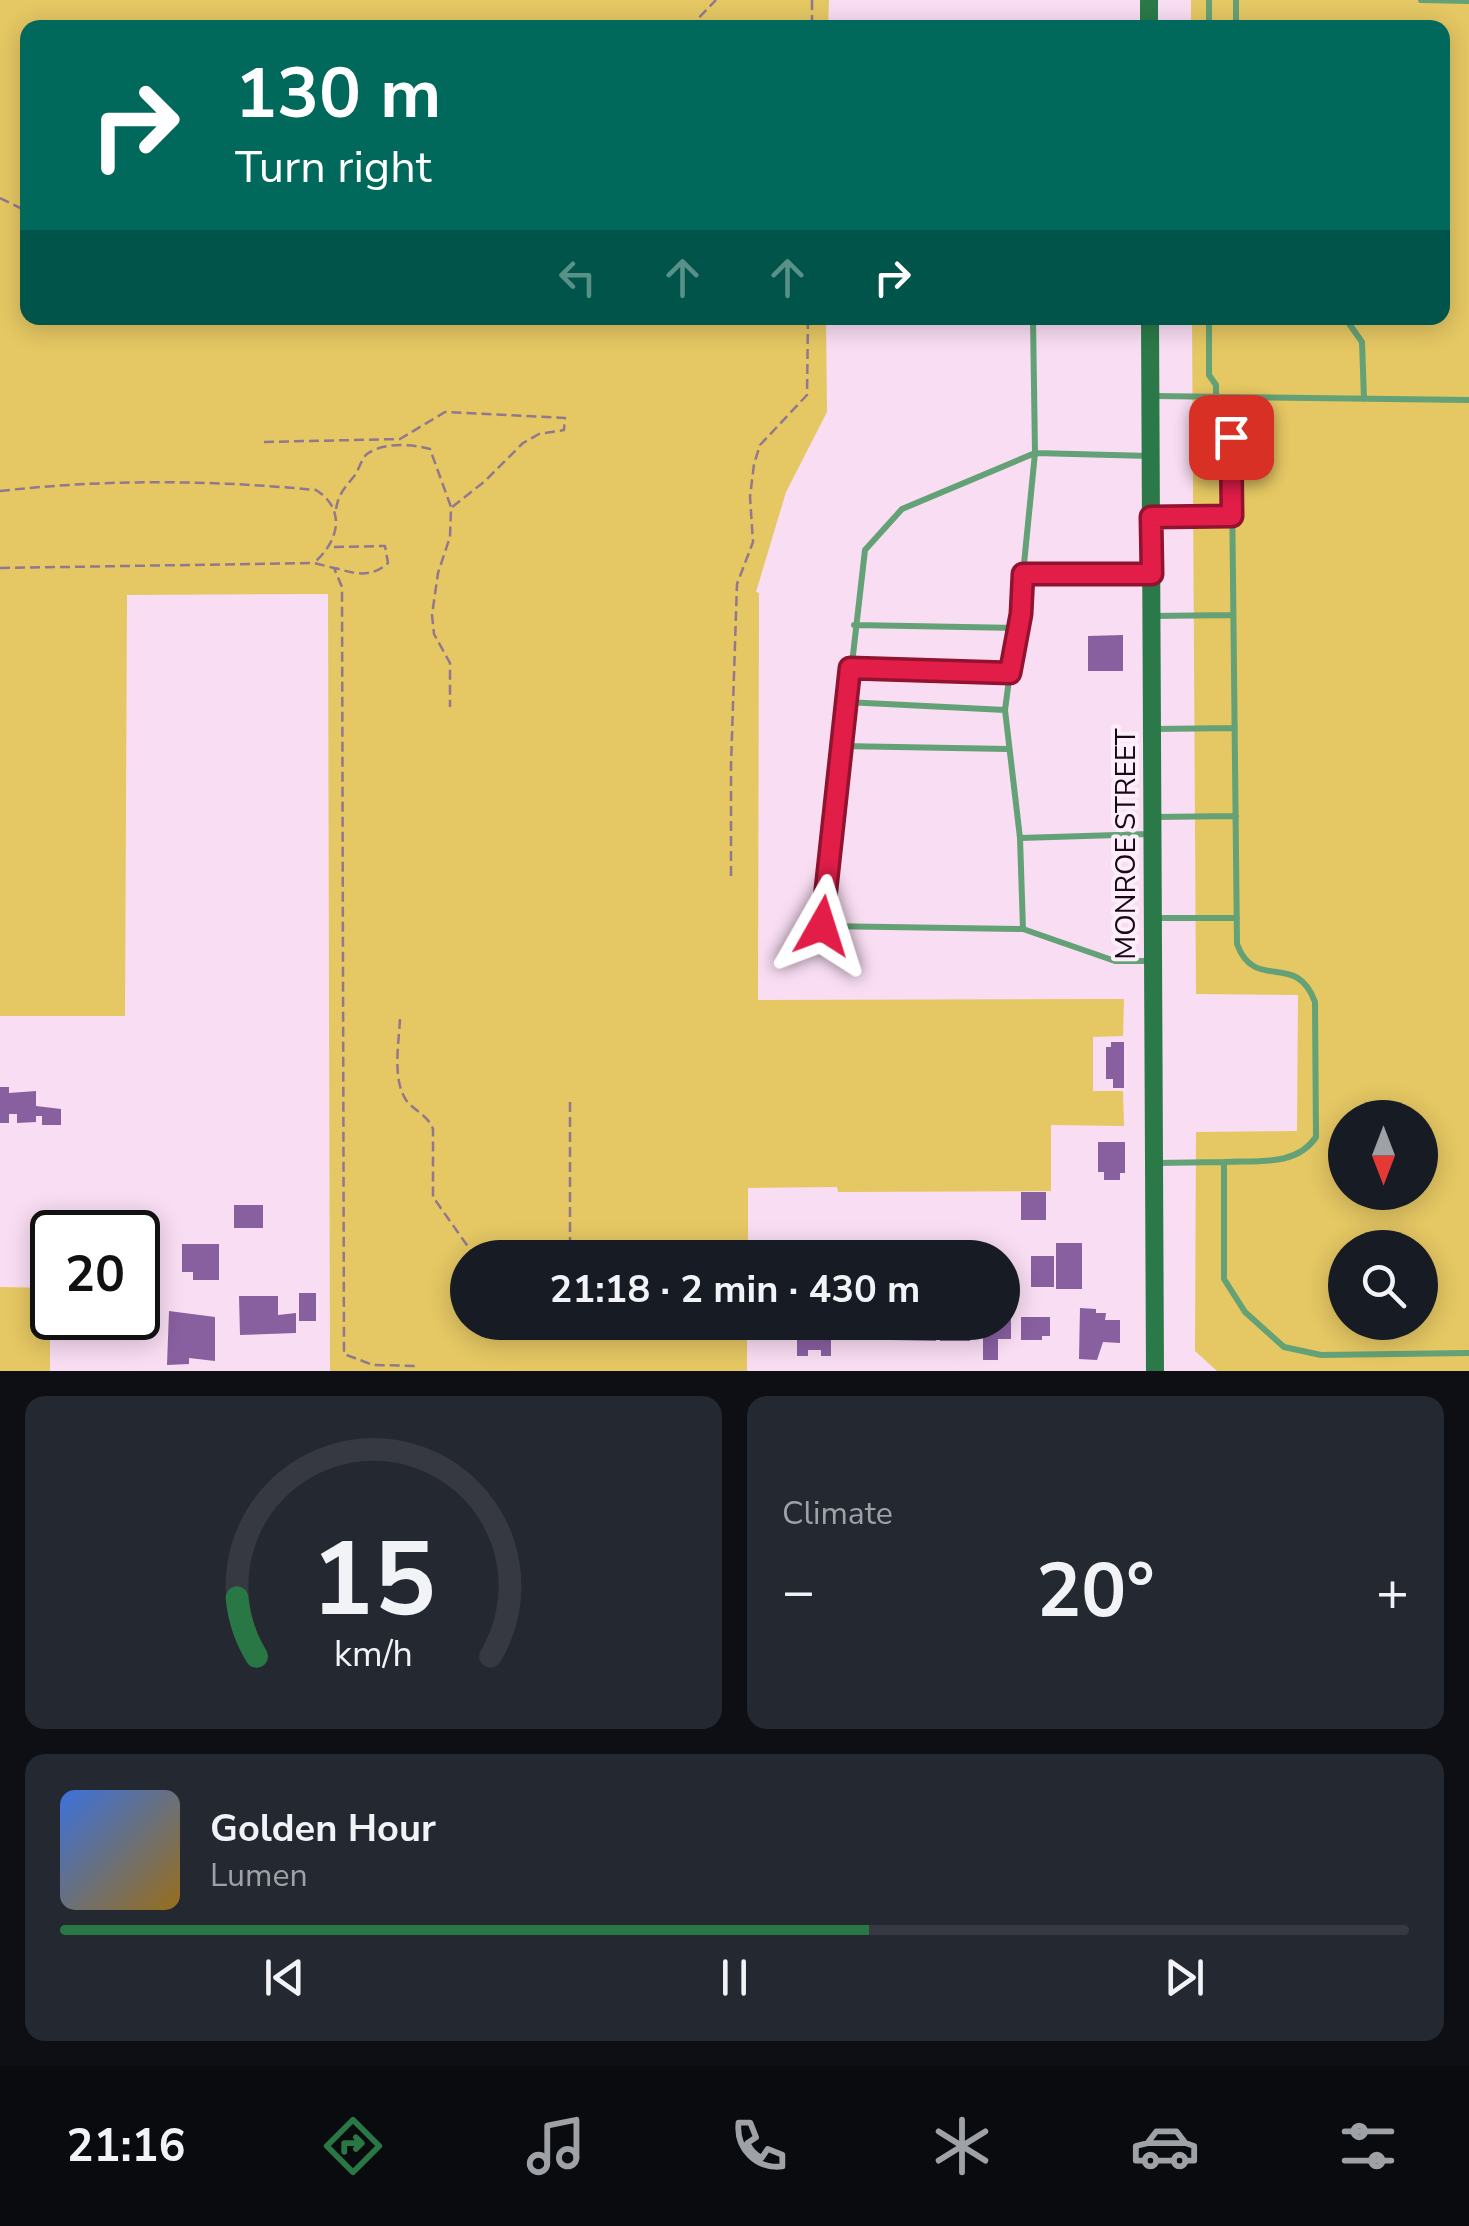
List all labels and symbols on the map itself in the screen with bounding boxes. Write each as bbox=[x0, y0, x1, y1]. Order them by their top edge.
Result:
pin bbox=[1189, 395, 1274, 480]
street label: MONROE STREET bbox=[1107, 728, 1145, 960]
position arrow bbox=[770, 874, 874, 978]
north arrow bbox=[1328, 1100, 1438, 1210]
speed limit sign: 20 bbox=[30, 1210, 160, 1340]

